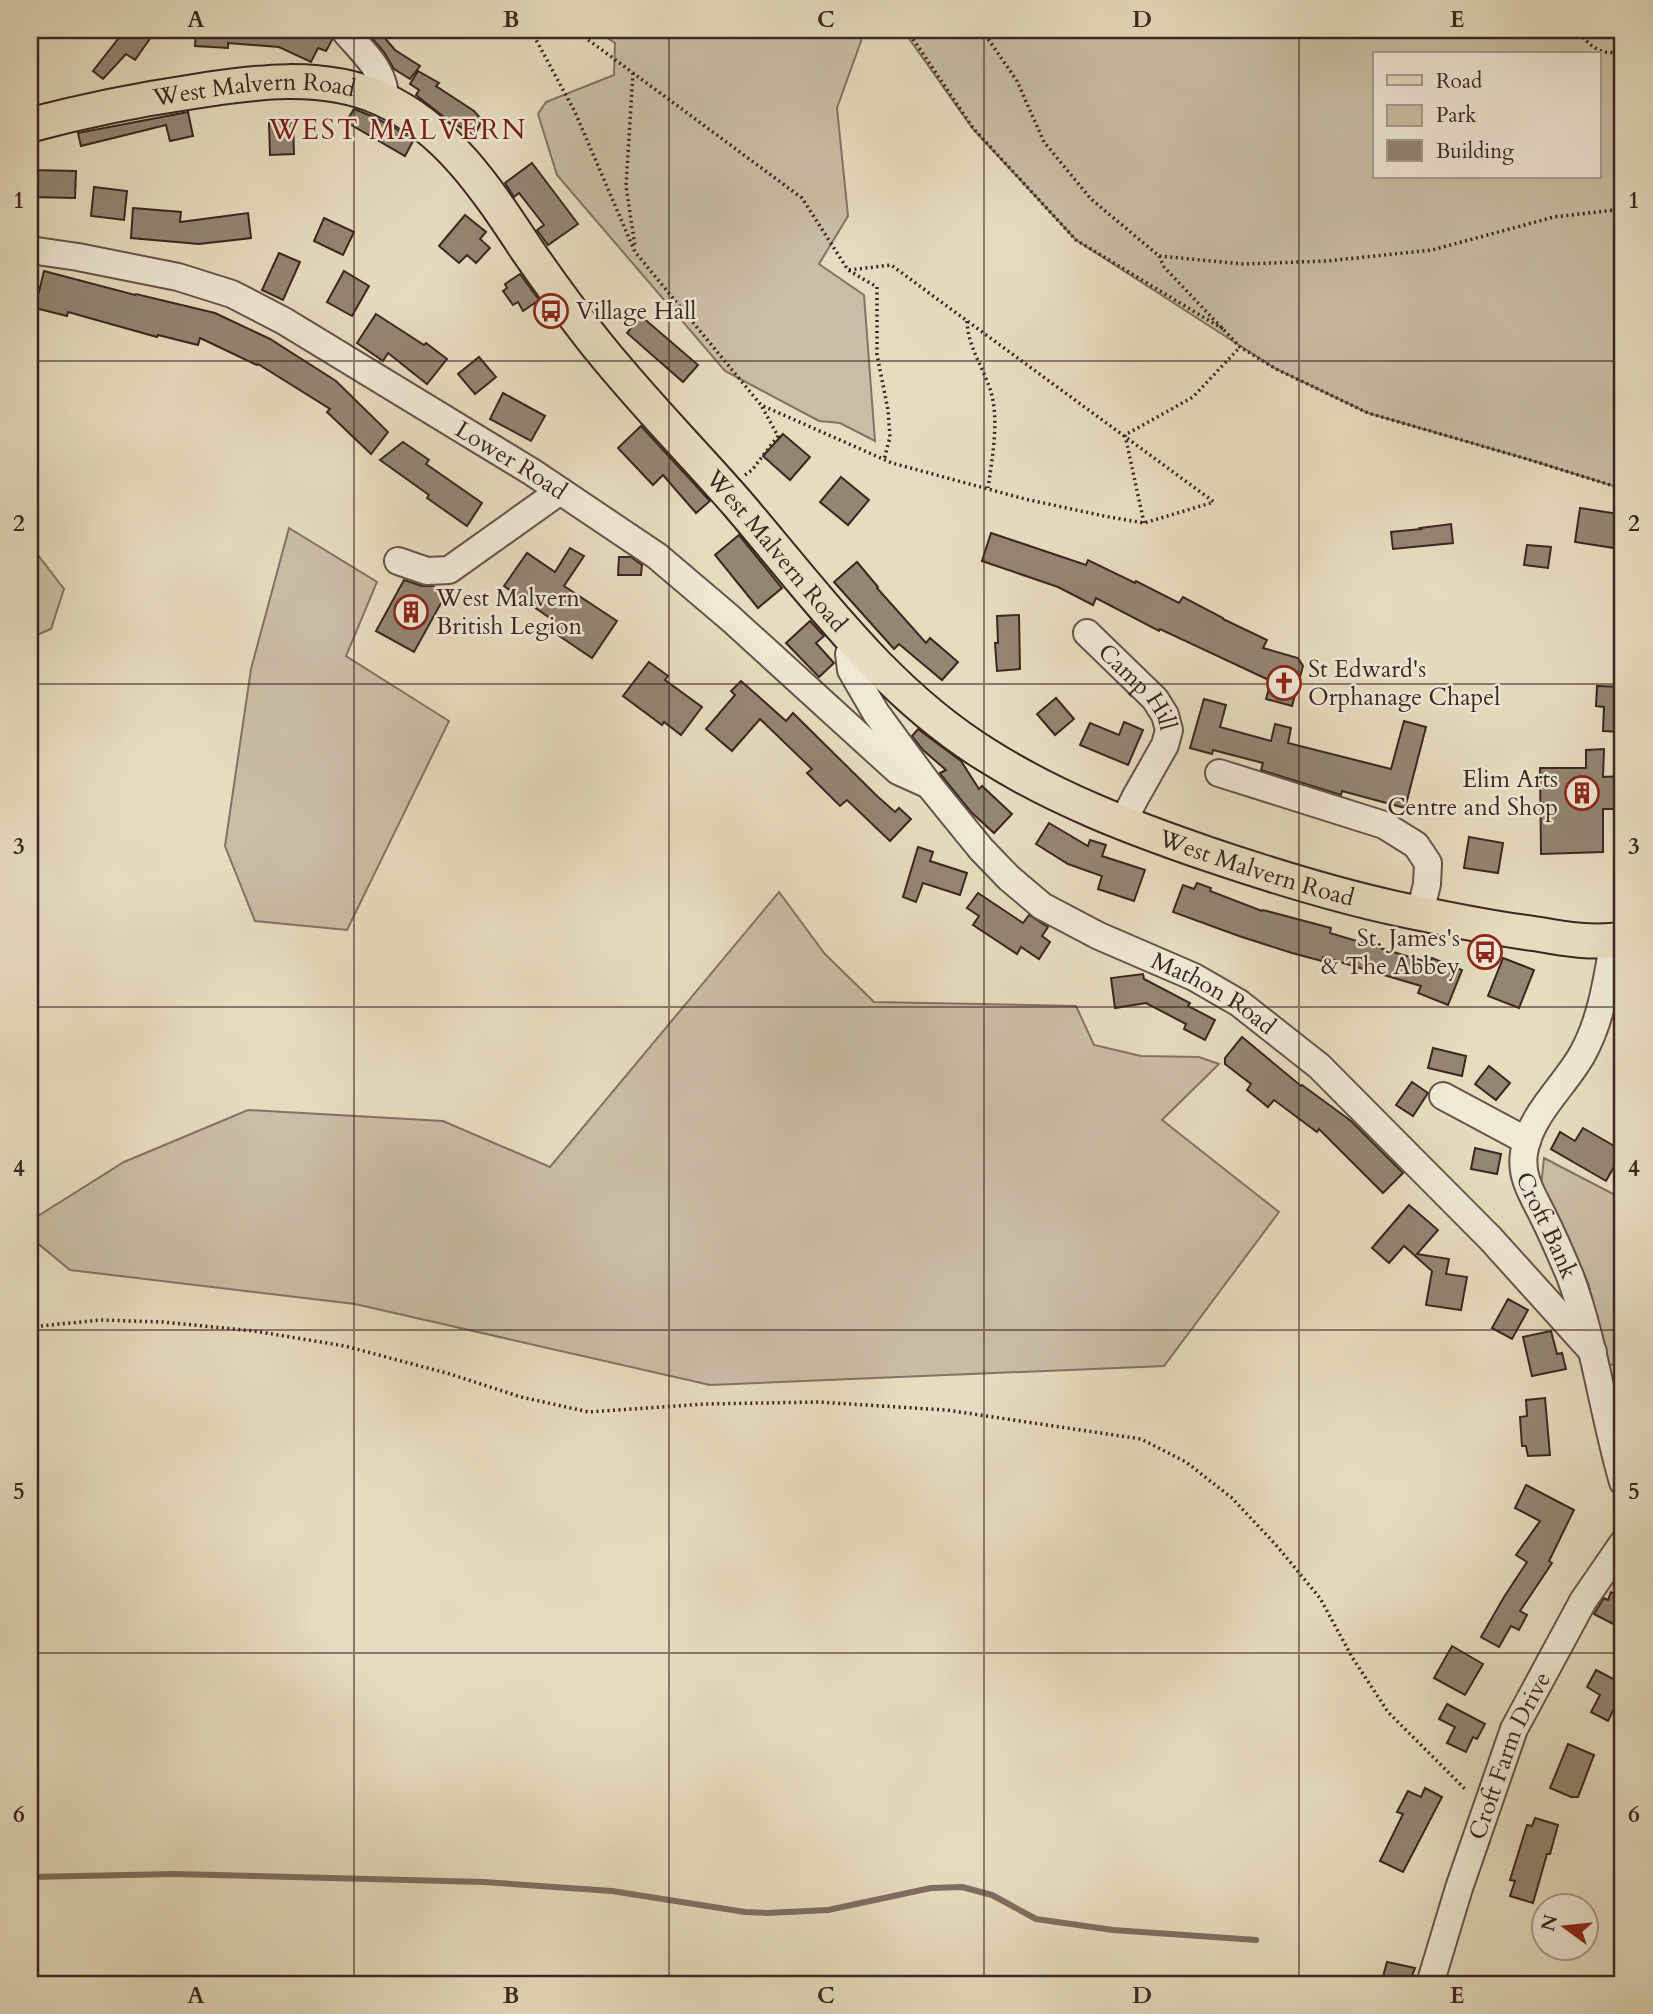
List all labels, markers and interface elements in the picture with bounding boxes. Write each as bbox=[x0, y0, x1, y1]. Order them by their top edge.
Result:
text: A bbox=[187, 4, 205, 35]
text: B bbox=[503, 4, 519, 35]
text: C bbox=[817, 4, 835, 35]
text: D bbox=[1132, 4, 1152, 35]
text: E bbox=[1450, 4, 1464, 35]
legend bbox=[1373, 52, 1600, 178]
street label: West Malvern Road bbox=[150, 66, 359, 115]
text: Road bbox=[1436, 67, 1482, 96]
text: Park bbox=[1436, 101, 1477, 130]
district label: WEST MALVERN bbox=[268, 111, 527, 149]
text: Building bbox=[1436, 137, 1514, 166]
text: 1 bbox=[13, 185, 25, 216]
text: 1 bbox=[1628, 185, 1640, 216]
bus stop icon: Village Hall bbox=[532, 292, 570, 330]
place label: Village Hall bbox=[576, 295, 696, 328]
street label: Lower Road bbox=[449, 413, 573, 508]
street label: West Malvern Road bbox=[697, 462, 855, 640]
text: 2 bbox=[13, 508, 25, 539]
text: 2 bbox=[1628, 508, 1640, 539]
place label: West Malvern British Legion bbox=[435, 582, 582, 643]
building icon: West Malvern British Legion bbox=[392, 593, 430, 631]
street label: Camp Hill bbox=[1090, 636, 1184, 734]
place label: St Edward's Orphanage Chapel bbox=[1308, 653, 1500, 714]
church icon: St Edward's Orphanage Chapel bbox=[1265, 664, 1303, 702]
place label: Elim Arts Centre and Shop bbox=[1387, 763, 1558, 824]
building icon: Elim Arts Centre and Shop bbox=[1563, 774, 1601, 812]
street label: West Malvern Road bbox=[1153, 822, 1358, 915]
text: 3 bbox=[13, 831, 25, 862]
text: 3 bbox=[1628, 831, 1640, 862]
place label: St. James's & The Abbey bbox=[1321, 922, 1460, 983]
bus stop icon: St. James's & The Abbey bbox=[1466, 933, 1504, 971]
street label: Mathon Road bbox=[1146, 944, 1283, 1043]
text: 4 bbox=[13, 1153, 25, 1184]
text: 4 bbox=[1628, 1153, 1640, 1184]
street label: Croft Bank bbox=[1508, 1168, 1585, 1284]
text: 5 bbox=[13, 1476, 25, 1507]
text: 5 bbox=[1628, 1476, 1640, 1507]
street label: Croft Farm Drive bbox=[1461, 1666, 1559, 1844]
text: 6 bbox=[13, 1799, 25, 1830]
text: 6 bbox=[1628, 1799, 1640, 1830]
north arrow bbox=[1530, 1892, 1600, 1962]
text: N bbox=[1535, 1911, 1564, 1934]
text: A bbox=[187, 1980, 205, 2011]
text: B bbox=[503, 1980, 519, 2011]
text: C bbox=[817, 1980, 835, 2011]
text: D bbox=[1132, 1980, 1152, 2011]
text: E bbox=[1450, 1980, 1464, 2011]

